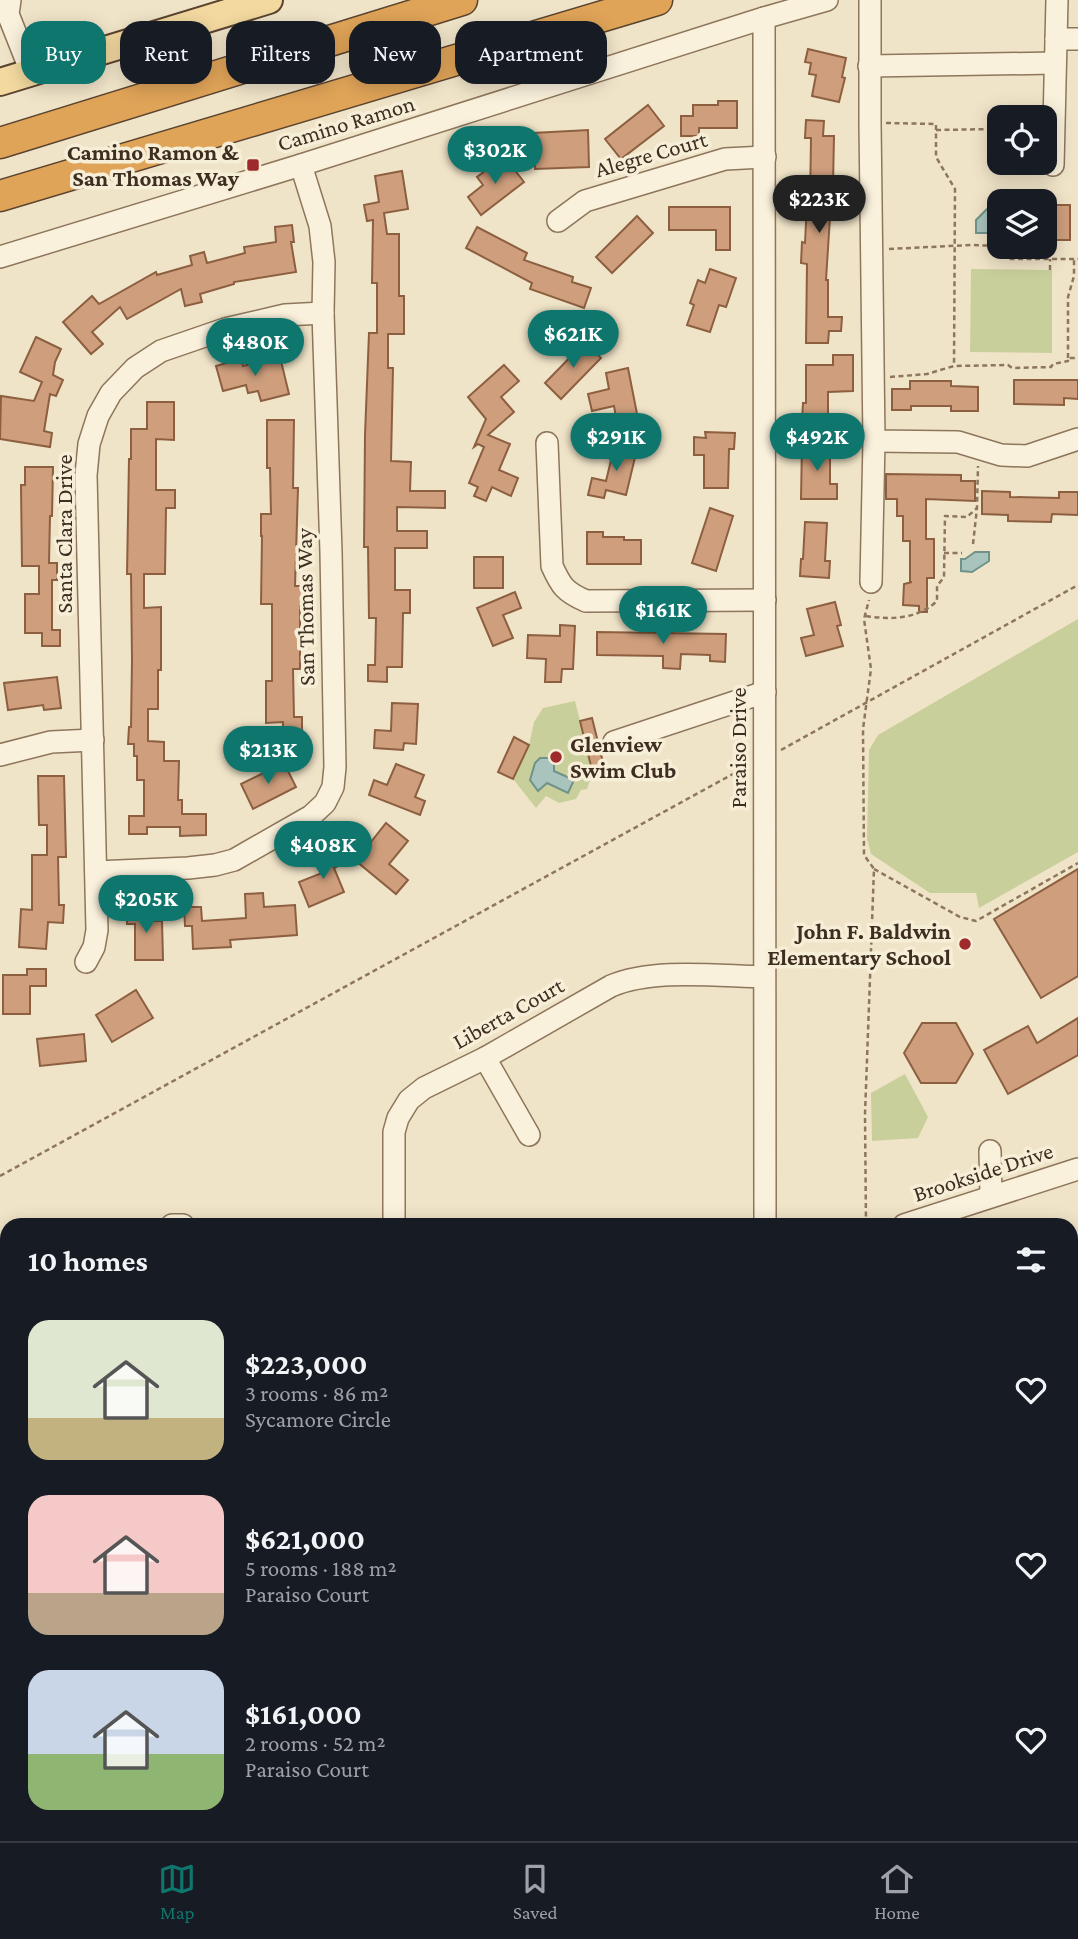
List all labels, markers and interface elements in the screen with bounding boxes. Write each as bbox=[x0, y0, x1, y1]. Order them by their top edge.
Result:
chip: Buy bbox=[21, 21, 106, 84]
chip: Rent bbox=[120, 21, 212, 84]
chip: Filters bbox=[226, 21, 335, 84]
chip: New bbox=[349, 21, 441, 84]
chip: Apartment bbox=[455, 21, 607, 84]
street label: Camino Ramon bbox=[274, 90, 418, 156]
map controls bbox=[987, 105, 1057, 259]
button: locate bbox=[987, 105, 1057, 175]
street label: Alegre Court bbox=[592, 126, 710, 182]
pin: $302K bbox=[446, 127, 544, 186]
text: $302K bbox=[464, 136, 526, 162]
place label: Camino Ramon & San Thomas Way bbox=[67, 139, 240, 191]
marker: Camino Ramon & San Thomas Way bbox=[245, 157, 261, 173]
pin: $223K bbox=[770, 176, 868, 235]
text: $223K bbox=[789, 185, 849, 211]
button: layers bbox=[987, 189, 1057, 259]
pin: $621K bbox=[524, 310, 622, 370]
pin: $480K bbox=[206, 318, 304, 378]
text: $621K bbox=[544, 320, 602, 346]
text: $480K bbox=[222, 328, 288, 354]
pin: $291K bbox=[567, 414, 665, 473]
pin: $492K bbox=[768, 414, 866, 473]
text: $291K bbox=[587, 423, 645, 449]
text: $492K bbox=[786, 423, 848, 449]
street label: Santa Clara Drive bbox=[51, 454, 77, 614]
street label: San Thomas Way bbox=[291, 527, 319, 686]
pin: $161K bbox=[614, 586, 712, 646]
text: $161K bbox=[635, 596, 691, 622]
street label: Paraiso Drive bbox=[725, 687, 751, 809]
pin: $213K bbox=[219, 726, 317, 786]
place label: Glenview Swim Club bbox=[570, 731, 676, 783]
text: $213K bbox=[239, 736, 297, 762]
marker: Glenview Swim Club bbox=[548, 749, 564, 765]
pin: $408K bbox=[274, 822, 372, 881]
text: $408K bbox=[290, 831, 356, 857]
pin: $205K bbox=[97, 876, 195, 935]
text: $205K bbox=[114, 885, 178, 911]
place label: John F. Baldwin Elementary School bbox=[767, 918, 951, 970]
marker: John F. Baldwin Elementary School bbox=[957, 936, 973, 952]
street label: Liberta Court bbox=[448, 972, 568, 1054]
street label: Brookside Drive bbox=[910, 1137, 1056, 1207]
icon: filters bbox=[1012, 1241, 1050, 1279]
text: 10 homes bbox=[28, 1244, 148, 1277]
text: $223,000 bbox=[245, 1347, 368, 1380]
icon: home bbox=[84, 1348, 168, 1432]
icon: heart bbox=[1012, 1371, 1050, 1409]
text: 3 rooms · 86 m² bbox=[245, 1380, 388, 1406]
text: Sycamore Circle bbox=[245, 1406, 391, 1432]
text: $621,000 bbox=[245, 1522, 365, 1555]
icon: home bbox=[84, 1523, 168, 1607]
icon: heart bbox=[1012, 1546, 1050, 1584]
text: 5 rooms · 188 m² bbox=[245, 1555, 397, 1581]
text: Paraiso Court bbox=[245, 1581, 369, 1607]
text: $161,000 bbox=[245, 1697, 362, 1730]
icon: home bbox=[84, 1698, 168, 1782]
icon: heart bbox=[1012, 1721, 1050, 1759]
text: 2 rooms · 52 m² bbox=[245, 1730, 385, 1756]
text: Paraiso Court bbox=[245, 1756, 369, 1782]
tab: Map bbox=[158, 1860, 196, 1923]
tab: Saved bbox=[513, 1860, 557, 1923]
tab: Home bbox=[874, 1860, 920, 1923]

